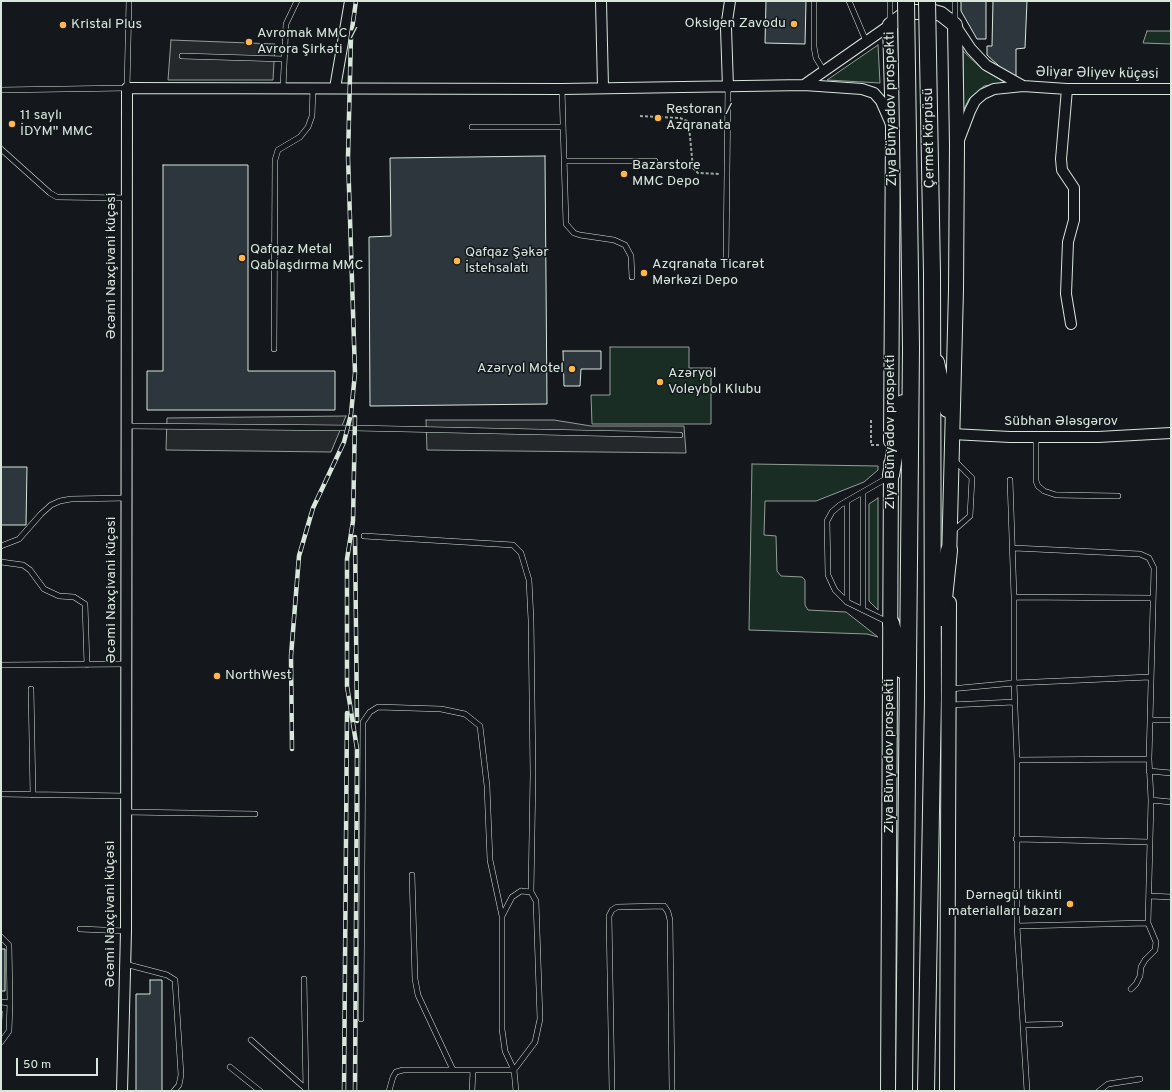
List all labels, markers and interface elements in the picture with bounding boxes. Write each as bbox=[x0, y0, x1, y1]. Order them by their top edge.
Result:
place label: Oksigen Zavodu bbox=[685, 16, 786, 32]
place label: Kristal Plus bbox=[71, 17, 142, 33]
marker: Oksigen Zavodu bbox=[789, 19, 799, 29]
marker: Kristal Plus bbox=[58, 20, 68, 30]
place label: Avromak MMC / Avrora Şirkəti bbox=[257, 26, 358, 58]
street label: Ziya Bünyadov prospekti bbox=[882, 31, 902, 187]
marker: Avromak MMC / Avrora Şirkəti bbox=[244, 37, 254, 47]
street label: Əliyar Əliyev küçəsi bbox=[1035, 65, 1159, 83]
street label: Çermet körpüsü bbox=[921, 88, 939, 188]
place label: Restoran / Azqranata bbox=[666, 102, 732, 134]
place label: 11 saylı İDYM" MMC bbox=[20, 108, 93, 140]
marker: Restoran / Azqranata bbox=[653, 113, 663, 123]
marker: 11 saylı İDYM" MMC bbox=[7, 119, 17, 129]
place label: Bazarstore MMC Depo bbox=[632, 158, 701, 190]
marker: Bazarstore MMC Depo bbox=[619, 169, 629, 179]
street label: Əcəmi Naxçivani küçəsi bbox=[104, 193, 120, 339]
place label: Qafqaz Metal Qablaşdırma MMC bbox=[250, 242, 364, 274]
place label: Qafqaz Şəkər İstehsalatı bbox=[465, 245, 549, 278]
marker: Qafqaz Metal Qablaşdırma MMC bbox=[237, 253, 247, 263]
marker: Qafqaz Şəkər İstehsalatı bbox=[452, 256, 462, 266]
place label: Azqranata Ticarət Mərkəzi Depo bbox=[652, 257, 764, 290]
marker: Azqranata Ticarət Mərkəzi Depo bbox=[639, 268, 649, 278]
street label: Ziya Bünyadov prospekti bbox=[883, 355, 899, 509]
place label: Azəryol Motel bbox=[477, 361, 564, 377]
marker: Azəryol Motel bbox=[567, 364, 577, 374]
place label: Azəryol Voleybol Klubu bbox=[668, 366, 761, 398]
marker: Azəryol Voleybol Klubu bbox=[655, 377, 665, 387]
street label: Sübhan Ələsgərov bbox=[1004, 414, 1118, 430]
street label: Əcəmi Naxçivani küçəsi bbox=[104, 517, 120, 663]
place label: NorthWest bbox=[225, 668, 292, 684]
marker: NorthWest bbox=[212, 671, 222, 681]
street label: Ziya Bünyadov prospekti bbox=[882, 679, 898, 833]
street label: Əcəmi Naxçivani küçəsi bbox=[103, 841, 119, 987]
place label: Dərnəgül tikinti materialları bazarı bbox=[948, 888, 1062, 920]
marker: Dərnəgül tikinti materialları bazarı bbox=[1065, 899, 1075, 909]
scale bar bbox=[18, 1050, 100, 1076]
text: 50 m bbox=[23, 1057, 51, 1073]

